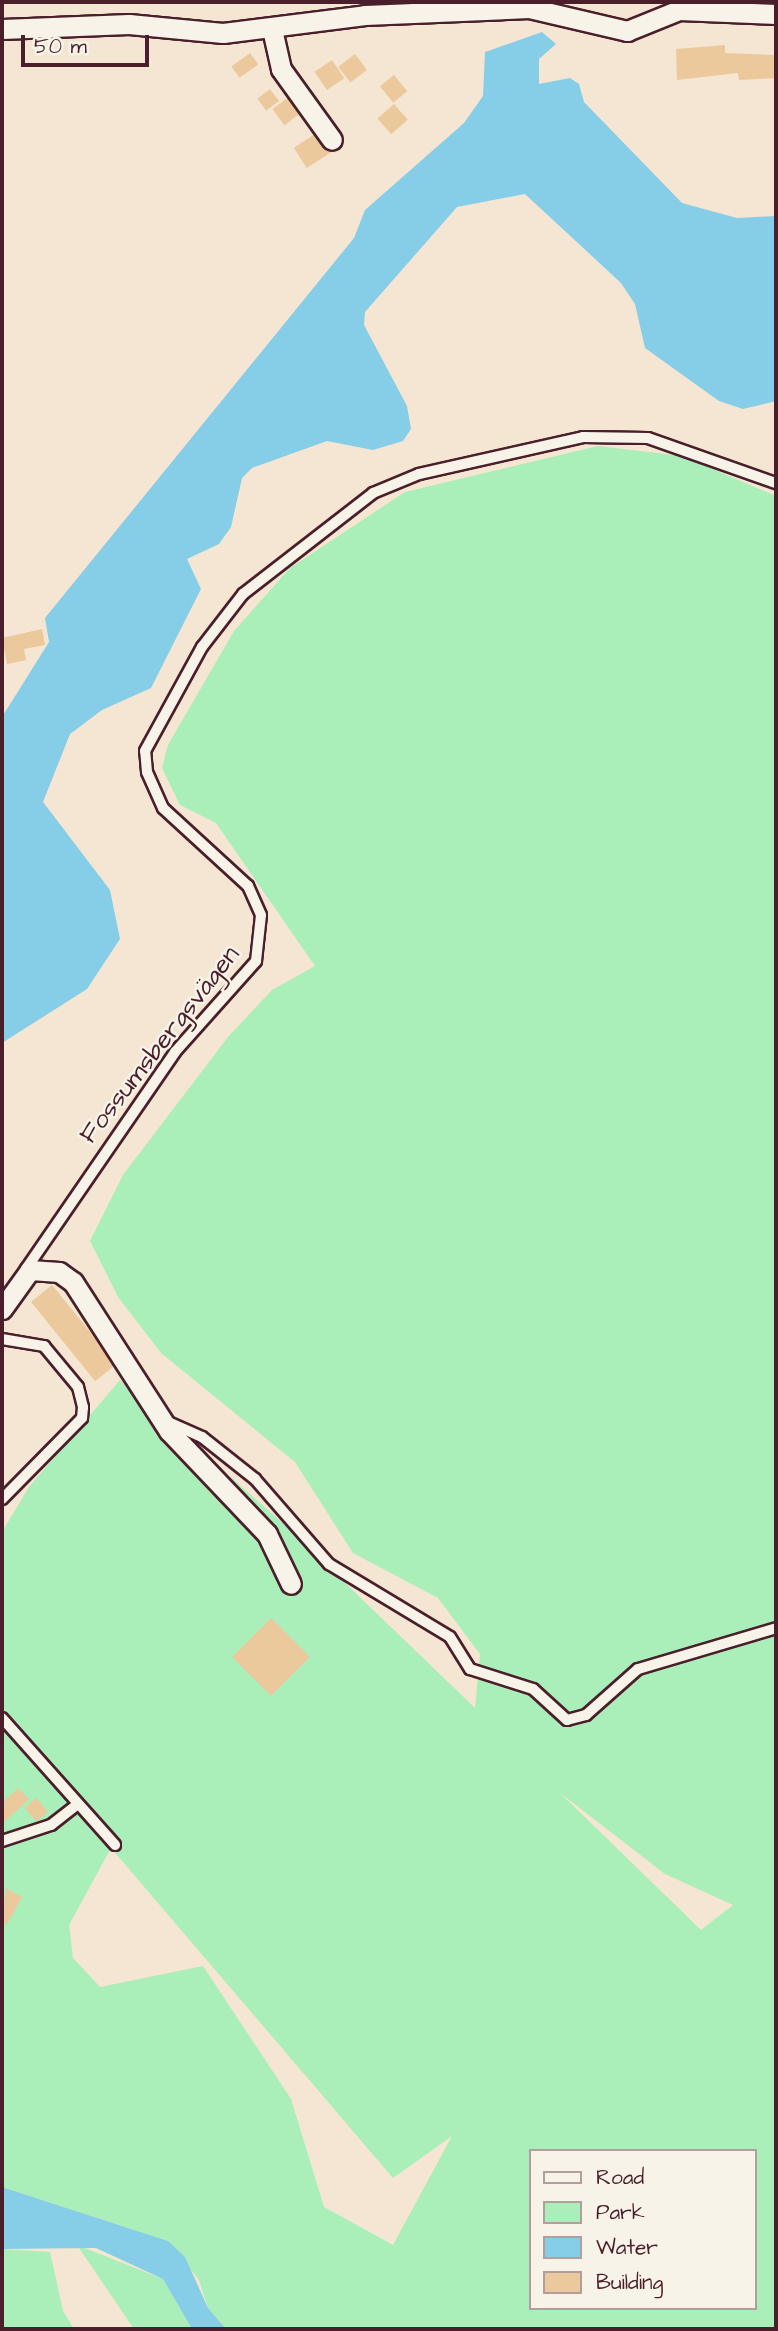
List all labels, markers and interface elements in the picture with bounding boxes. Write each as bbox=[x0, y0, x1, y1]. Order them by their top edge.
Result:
scale bar bbox=[24, 21, 152, 65]
text: 50 m bbox=[34, 32, 87, 61]
street label: Fossumsbergsvägen bbox=[73, 940, 247, 1150]
legend bbox=[530, 2149, 757, 2310]
text: Road bbox=[596, 2163, 644, 2192]
text: Park bbox=[596, 2198, 645, 2227]
text: Water bbox=[596, 2233, 658, 2262]
text: Building bbox=[596, 2268, 663, 2297]

